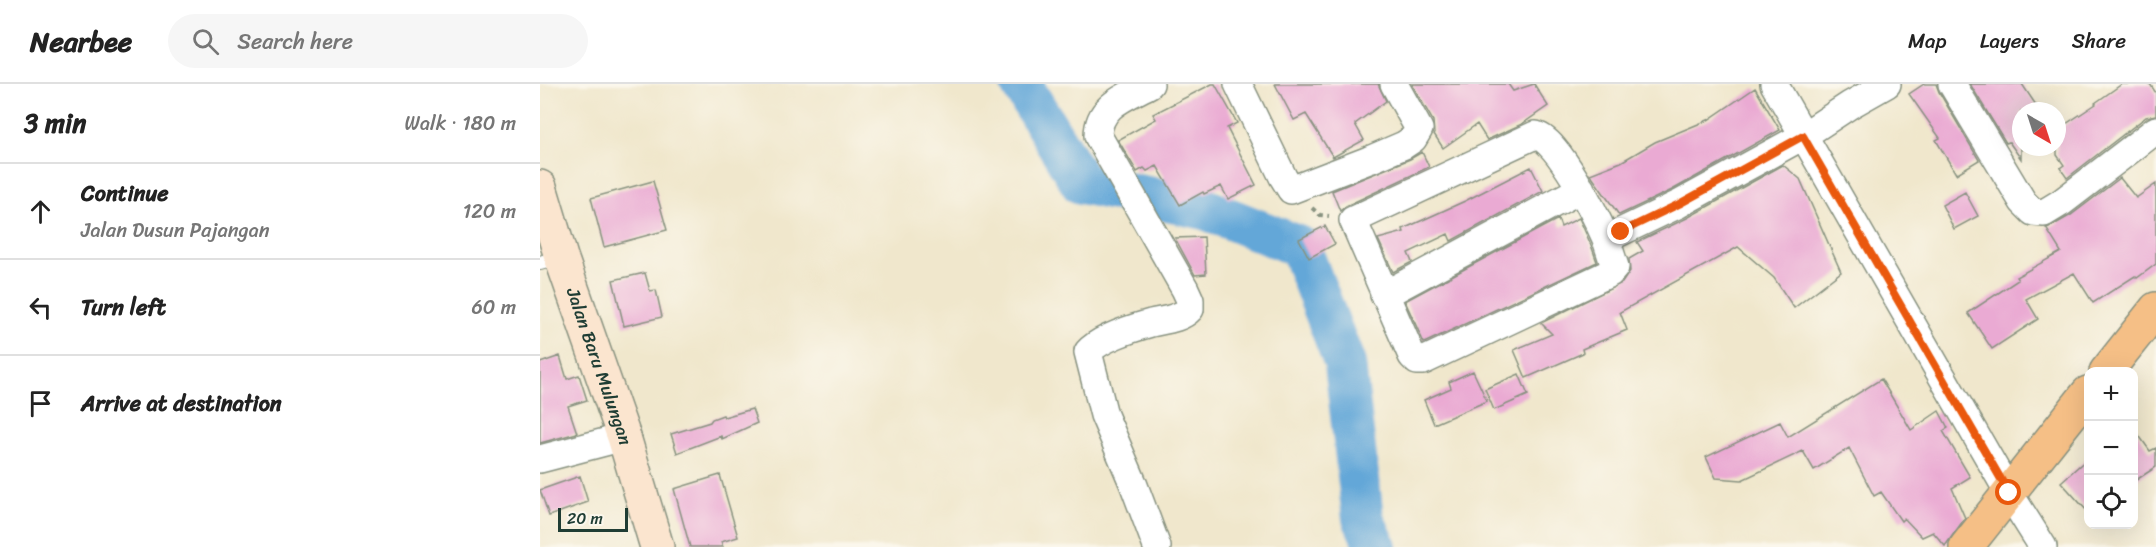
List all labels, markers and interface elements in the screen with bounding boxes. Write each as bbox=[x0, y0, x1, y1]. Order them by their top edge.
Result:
search box bbox=[168, 14, 588, 68]
text: Nearbee bbox=[30, 17, 132, 66]
text: Search here bbox=[237, 22, 353, 61]
text: Map bbox=[1908, 22, 1947, 60]
text: Layers bbox=[1980, 22, 2039, 60]
text: Share bbox=[2072, 22, 2126, 60]
icon: search bbox=[189, 25, 222, 58]
text: 3 min bbox=[24, 100, 86, 146]
north arrow bbox=[2012, 102, 2066, 156]
text: Walk · 180 m bbox=[405, 106, 516, 141]
text: Continue bbox=[81, 174, 169, 213]
text: 120 m bbox=[463, 194, 516, 229]
icon: ahead bbox=[24, 195, 57, 228]
text: Jalan Dusun Pajangan bbox=[81, 213, 270, 248]
route end bbox=[1607, 218, 1633, 244]
street label: Jalan Baru Mulungan bbox=[557, 282, 642, 449]
text: Turn left bbox=[81, 288, 166, 327]
text: 60 m bbox=[471, 290, 516, 325]
icon: left bbox=[24, 291, 57, 324]
map controls bbox=[2084, 367, 2138, 529]
button: + bbox=[2084, 367, 2138, 421]
text: Arrive at destination bbox=[81, 384, 282, 423]
icon: arrive bbox=[24, 387, 57, 420]
button: − bbox=[2084, 421, 2138, 475]
button: locate bbox=[2084, 475, 2138, 529]
route start bbox=[1995, 479, 2021, 505]
text: 20 m bbox=[567, 504, 603, 533]
scale bar bbox=[558, 505, 628, 532]

